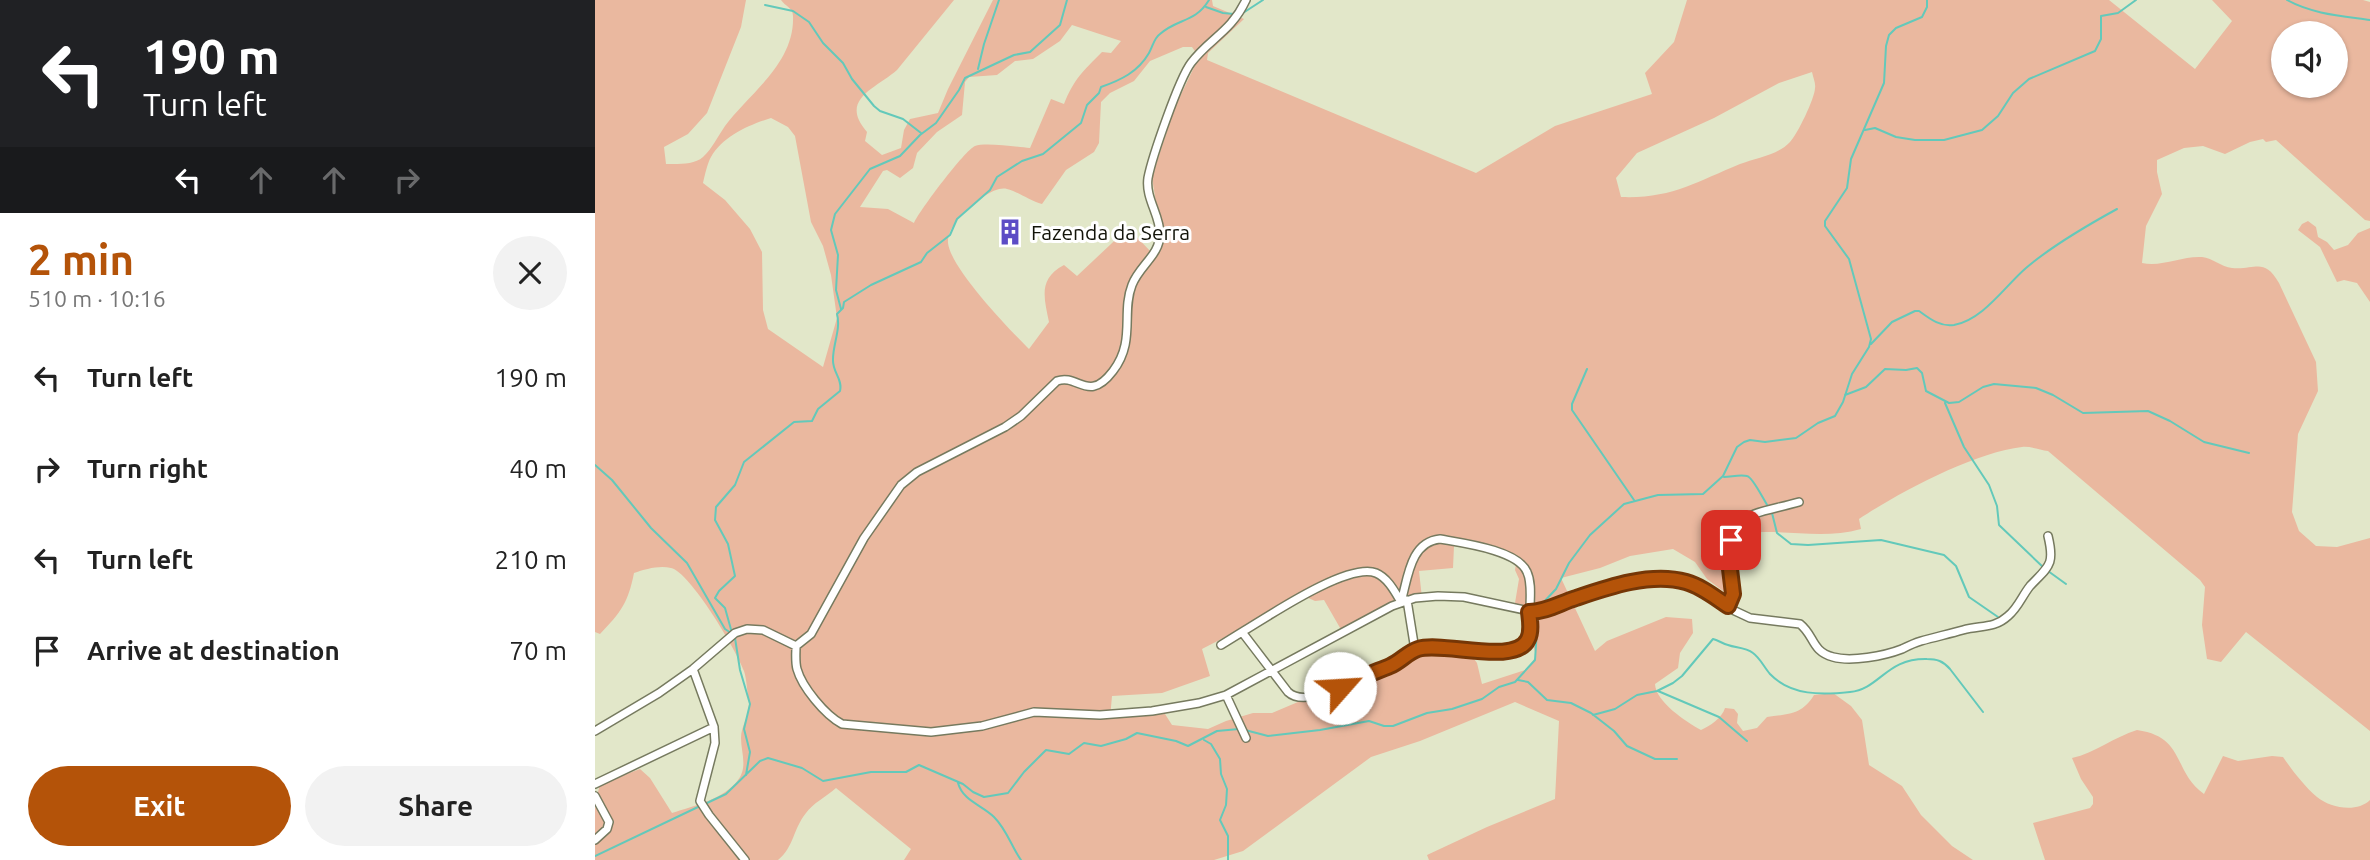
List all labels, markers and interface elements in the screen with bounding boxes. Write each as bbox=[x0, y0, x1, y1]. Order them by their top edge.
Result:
map controls bbox=[2271, 21, 2348, 98]
button: sound bbox=[2271, 21, 2348, 98]
icon: left bbox=[28, 28, 119, 119]
text: 190 m bbox=[143, 28, 280, 83]
text: Turn left bbox=[143, 86, 267, 122]
icon: left bbox=[169, 161, 207, 199]
icon: ahead bbox=[242, 161, 280, 199]
icon: ahead bbox=[315, 161, 353, 199]
icon: right bbox=[388, 161, 426, 199]
building icon: Fazenda da Serra bbox=[995, 217, 1025, 247]
place label: Fazenda da Serra bbox=[1031, 220, 1190, 244]
text: 2 min bbox=[28, 236, 134, 283]
button: close bbox=[493, 236, 567, 310]
text: 510 m · 10:16 bbox=[28, 286, 166, 311]
icon: left bbox=[28, 359, 66, 397]
text: Turn left bbox=[87, 363, 193, 392]
text: 190 m bbox=[495, 363, 567, 392]
icon: right bbox=[28, 450, 66, 488]
text: Turn right bbox=[87, 454, 208, 483]
text: 40 m bbox=[509, 454, 567, 483]
pin bbox=[1701, 510, 1761, 570]
icon: arrive bbox=[1712, 521, 1750, 559]
icon: left bbox=[28, 541, 66, 579]
text: Turn left bbox=[87, 545, 193, 574]
text: 210 m bbox=[495, 545, 567, 574]
icon: arrive bbox=[28, 632, 66, 670]
text: Arrive at destination bbox=[87, 636, 340, 665]
text: 70 m bbox=[509, 636, 567, 665]
position arrow bbox=[1303, 651, 1377, 725]
button: Exit bbox=[28, 766, 291, 846]
button: Share bbox=[305, 766, 567, 846]

